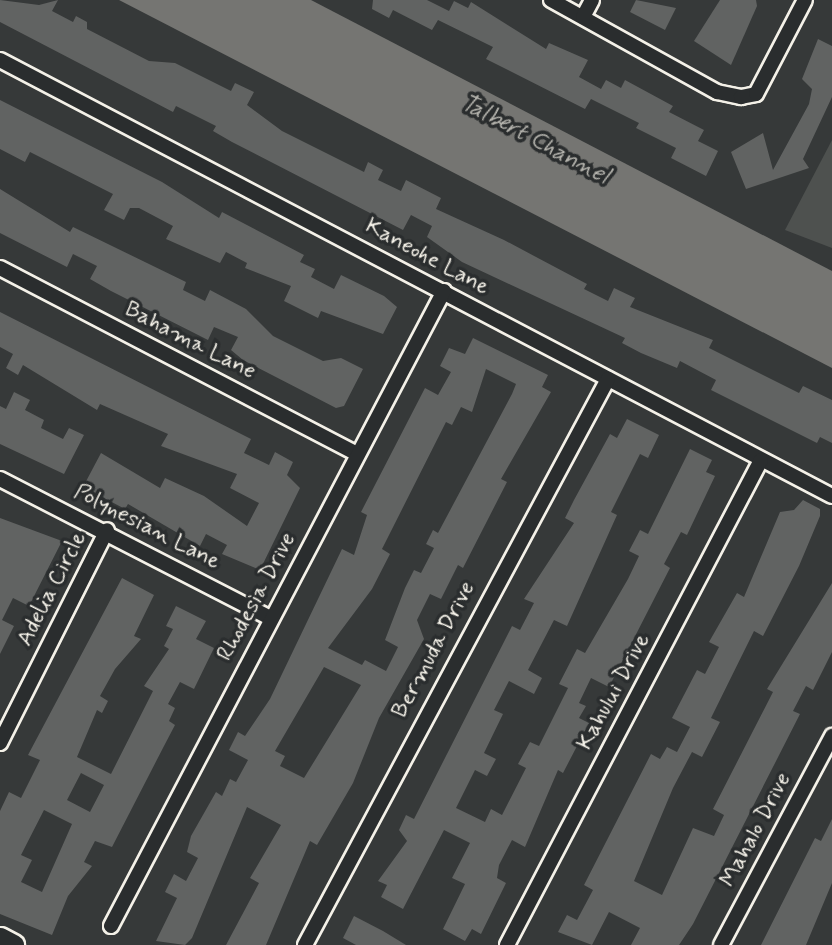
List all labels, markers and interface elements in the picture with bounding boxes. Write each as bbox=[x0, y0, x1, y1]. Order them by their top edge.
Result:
water label: Talbert Channel bbox=[455, 88, 615, 192]
street label: Kaneohe Lane bbox=[360, 213, 494, 301]
street label: Bahama Lane bbox=[120, 296, 260, 386]
street label: Polynesian Lane bbox=[69, 478, 225, 576]
street label: Adelia Circle bbox=[11, 527, 93, 651]
street label: Rhodesia Drive bbox=[212, 528, 302, 666]
street label: Bermuda Drive bbox=[387, 578, 481, 722]
street label: Kahului Drive bbox=[572, 629, 656, 755]
street label: Mahalo Drive bbox=[714, 768, 798, 892]

